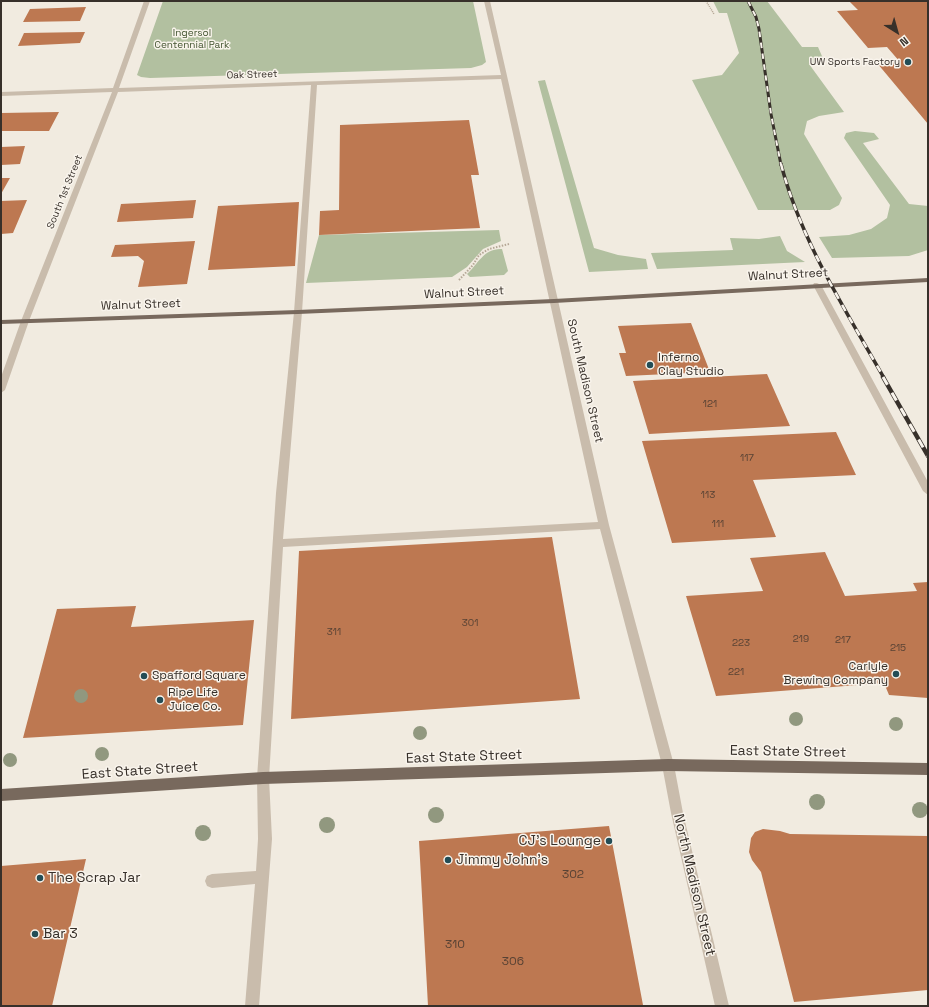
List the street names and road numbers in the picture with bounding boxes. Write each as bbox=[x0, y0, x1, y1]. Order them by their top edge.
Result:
street label: Oak Street bbox=[226, 68, 278, 82]
street label: South 1st Street bbox=[45, 153, 85, 231]
street label: Walnut Street bbox=[748, 266, 828, 284]
street label: Walnut Street bbox=[424, 284, 504, 302]
street label: Walnut Street bbox=[101, 296, 181, 314]
street label: South Madison Street bbox=[564, 318, 606, 444]
street label: East State Street bbox=[730, 743, 846, 761]
street label: East State Street bbox=[405, 747, 523, 767]
street label: East State Street bbox=[81, 759, 199, 783]
street label: North Madison Street bbox=[669, 812, 719, 958]

